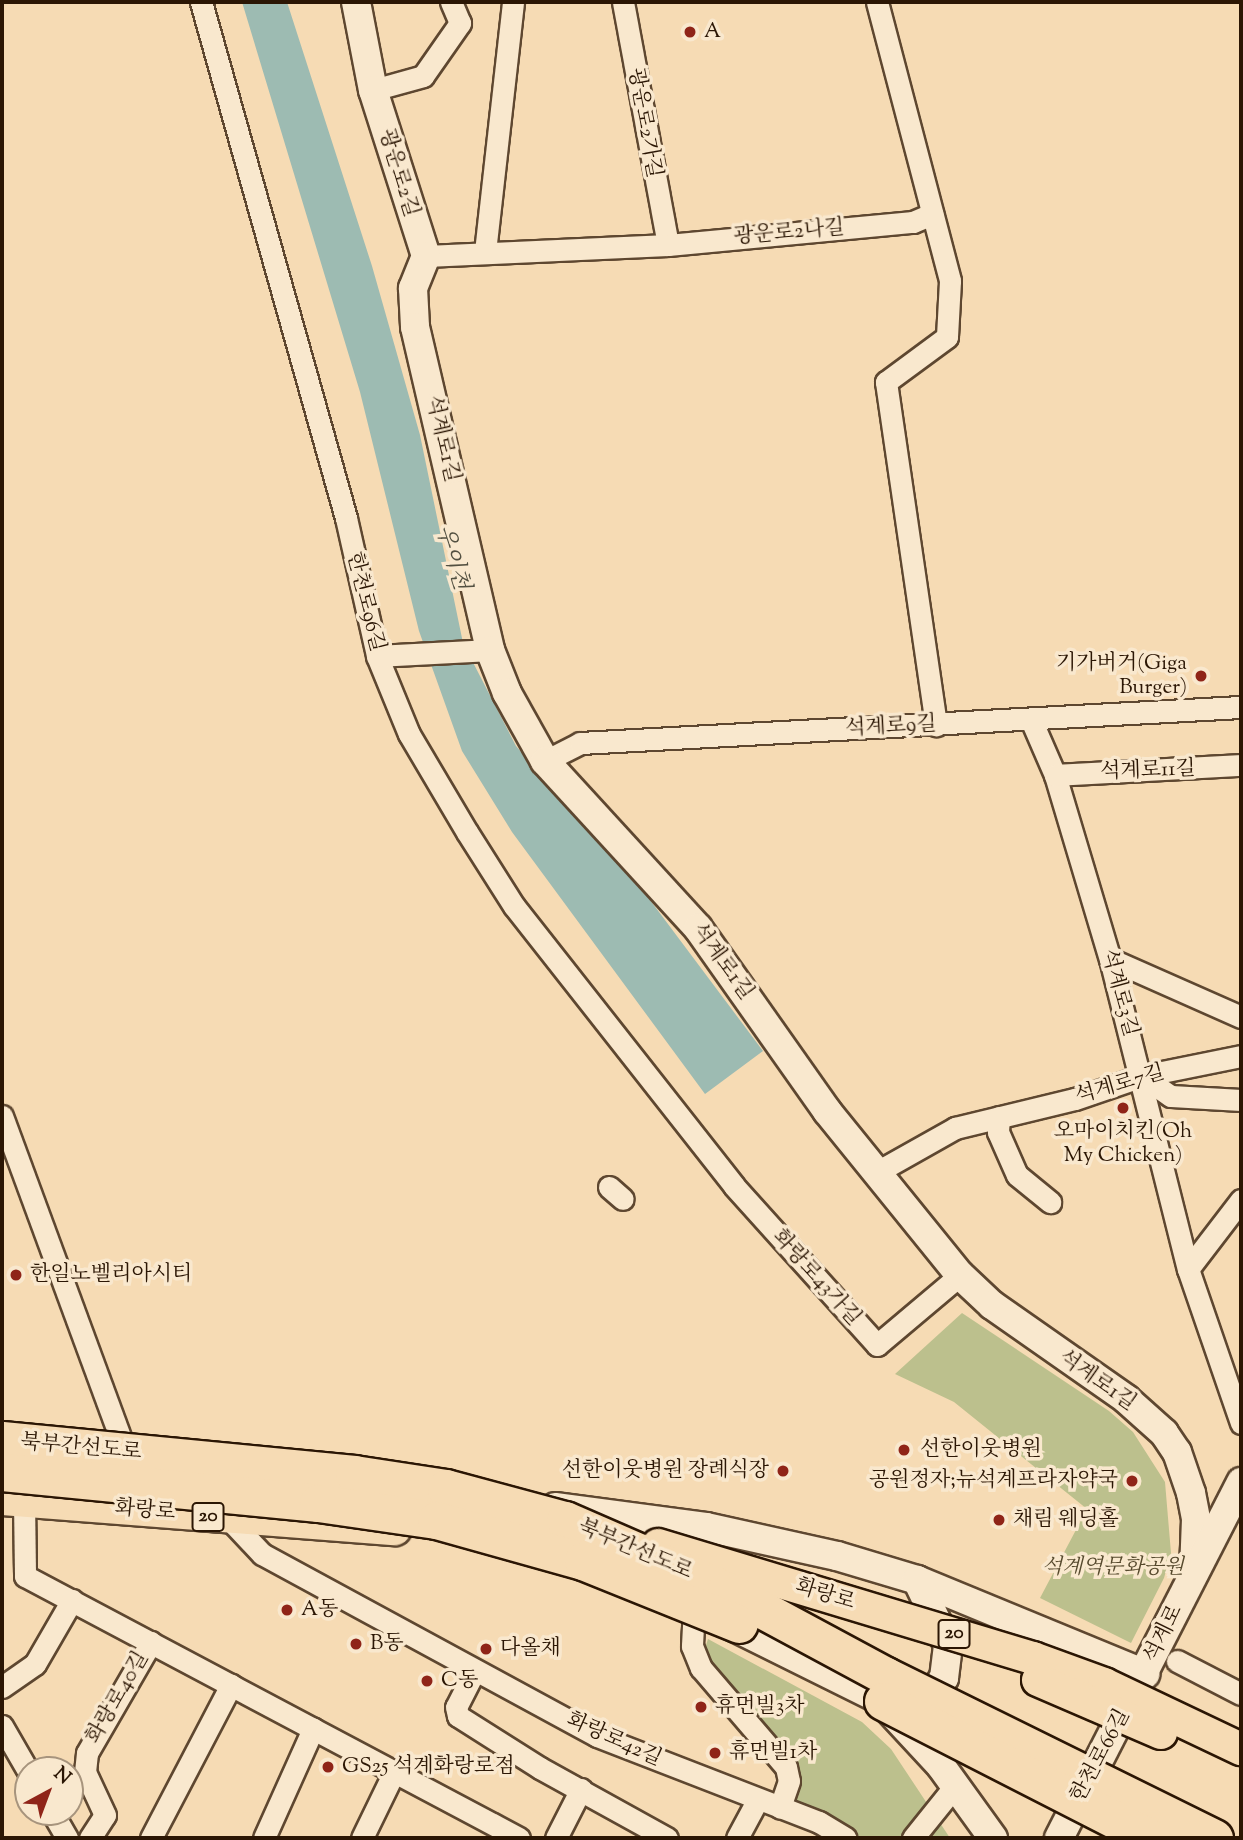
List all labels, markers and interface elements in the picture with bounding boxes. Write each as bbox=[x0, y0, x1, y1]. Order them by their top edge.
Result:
place label: A bbox=[704, 19, 721, 45]
marker: A bbox=[682, 24, 698, 40]
street label: 광운로2가길 bbox=[622, 66, 666, 180]
street label: 광운로2길 bbox=[373, 126, 423, 220]
street label: 광운로2나길 bbox=[732, 216, 846, 250]
street label: 석계로1길 bbox=[420, 393, 464, 485]
water label: 우이천 bbox=[428, 522, 474, 594]
street label: 한천로96길 bbox=[340, 550, 390, 654]
place label: 기가버거(Giga Burger) bbox=[1056, 651, 1187, 701]
marker: 기가버거(Giga Burger) bbox=[1193, 668, 1209, 684]
street label: 석계로9길 bbox=[845, 712, 937, 742]
street label: 석계로11길 bbox=[1100, 757, 1196, 785]
street label: 석계로1길 bbox=[686, 919, 758, 1005]
street label: 석계로3길 bbox=[1095, 946, 1143, 1040]
street label: 석계로7길 bbox=[1072, 1060, 1168, 1110]
marker: 오마이치킨(Oh My Chicken) bbox=[1115, 1100, 1131, 1116]
place label: 오마이치킨(Oh My Chicken) bbox=[1054, 1119, 1192, 1169]
street label: 화랑로43가길 bbox=[766, 1225, 866, 1331]
place label: 한일노벨리아시티 bbox=[30, 1262, 192, 1288]
marker: 한일노벨리아시티 bbox=[8, 1267, 24, 1283]
street label: 석계로1길 bbox=[1054, 1345, 1140, 1417]
street label: 북부간선도로 bbox=[19, 1430, 143, 1466]
place label: 선한이웃병원 bbox=[920, 1437, 1042, 1463]
marker: 선한이웃병원 bbox=[894, 1440, 914, 1460]
place label: 선한이웃병원 장례식장 bbox=[562, 1458, 769, 1484]
marker: 선한이웃병원 장례식장 bbox=[775, 1463, 791, 1479]
place label: 공원정자;뉴석계프라자약국 bbox=[869, 1468, 1118, 1494]
marker: 공원정자;뉴석계프라자약국 bbox=[1124, 1473, 1140, 1489]
street label: 화랑로 bbox=[114, 1496, 176, 1526]
road number: 20 bbox=[190, 1502, 226, 1532]
place label: 채림 웨딩홀 bbox=[1013, 1507, 1119, 1533]
marker: 채림 웨딩홀 bbox=[991, 1512, 1007, 1528]
street label: 북부간선도로 bbox=[574, 1515, 696, 1585]
park label: 석계역문화공원 bbox=[1042, 1555, 1184, 1581]
street label: 화랑로 bbox=[792, 1574, 858, 1616]
place label: A동 bbox=[301, 1597, 338, 1623]
street label: 석계로 bbox=[1139, 1601, 1189, 1667]
marker: A동 bbox=[279, 1602, 295, 1618]
road number: 20 bbox=[936, 1618, 972, 1650]
place label: B동 bbox=[370, 1631, 404, 1657]
marker: B동 bbox=[348, 1636, 364, 1652]
place label: 다올채 bbox=[500, 1636, 561, 1662]
marker: 다올채 bbox=[478, 1641, 494, 1657]
street label: 화랑로40길 bbox=[81, 1647, 155, 1749]
place label: C동 bbox=[441, 1668, 478, 1694]
marker: C동 bbox=[419, 1673, 435, 1689]
place label: 휴먼빌3차 bbox=[715, 1694, 805, 1720]
marker: 휴먼빌3차 bbox=[693, 1699, 709, 1715]
street label: 한천로66길 bbox=[1066, 1705, 1136, 1807]
street label: 화랑로42길 bbox=[562, 1708, 666, 1772]
place label: 휴먼빌1차 bbox=[729, 1740, 817, 1766]
marker: 휴먼빌1차 bbox=[707, 1745, 723, 1761]
place label: GS25 석계화랑로점 bbox=[342, 1754, 515, 1780]
north arrow bbox=[14, 1756, 84, 1826]
marker: GS25 석계화랑로점 bbox=[320, 1759, 336, 1775]
text: N bbox=[47, 1761, 76, 1791]

